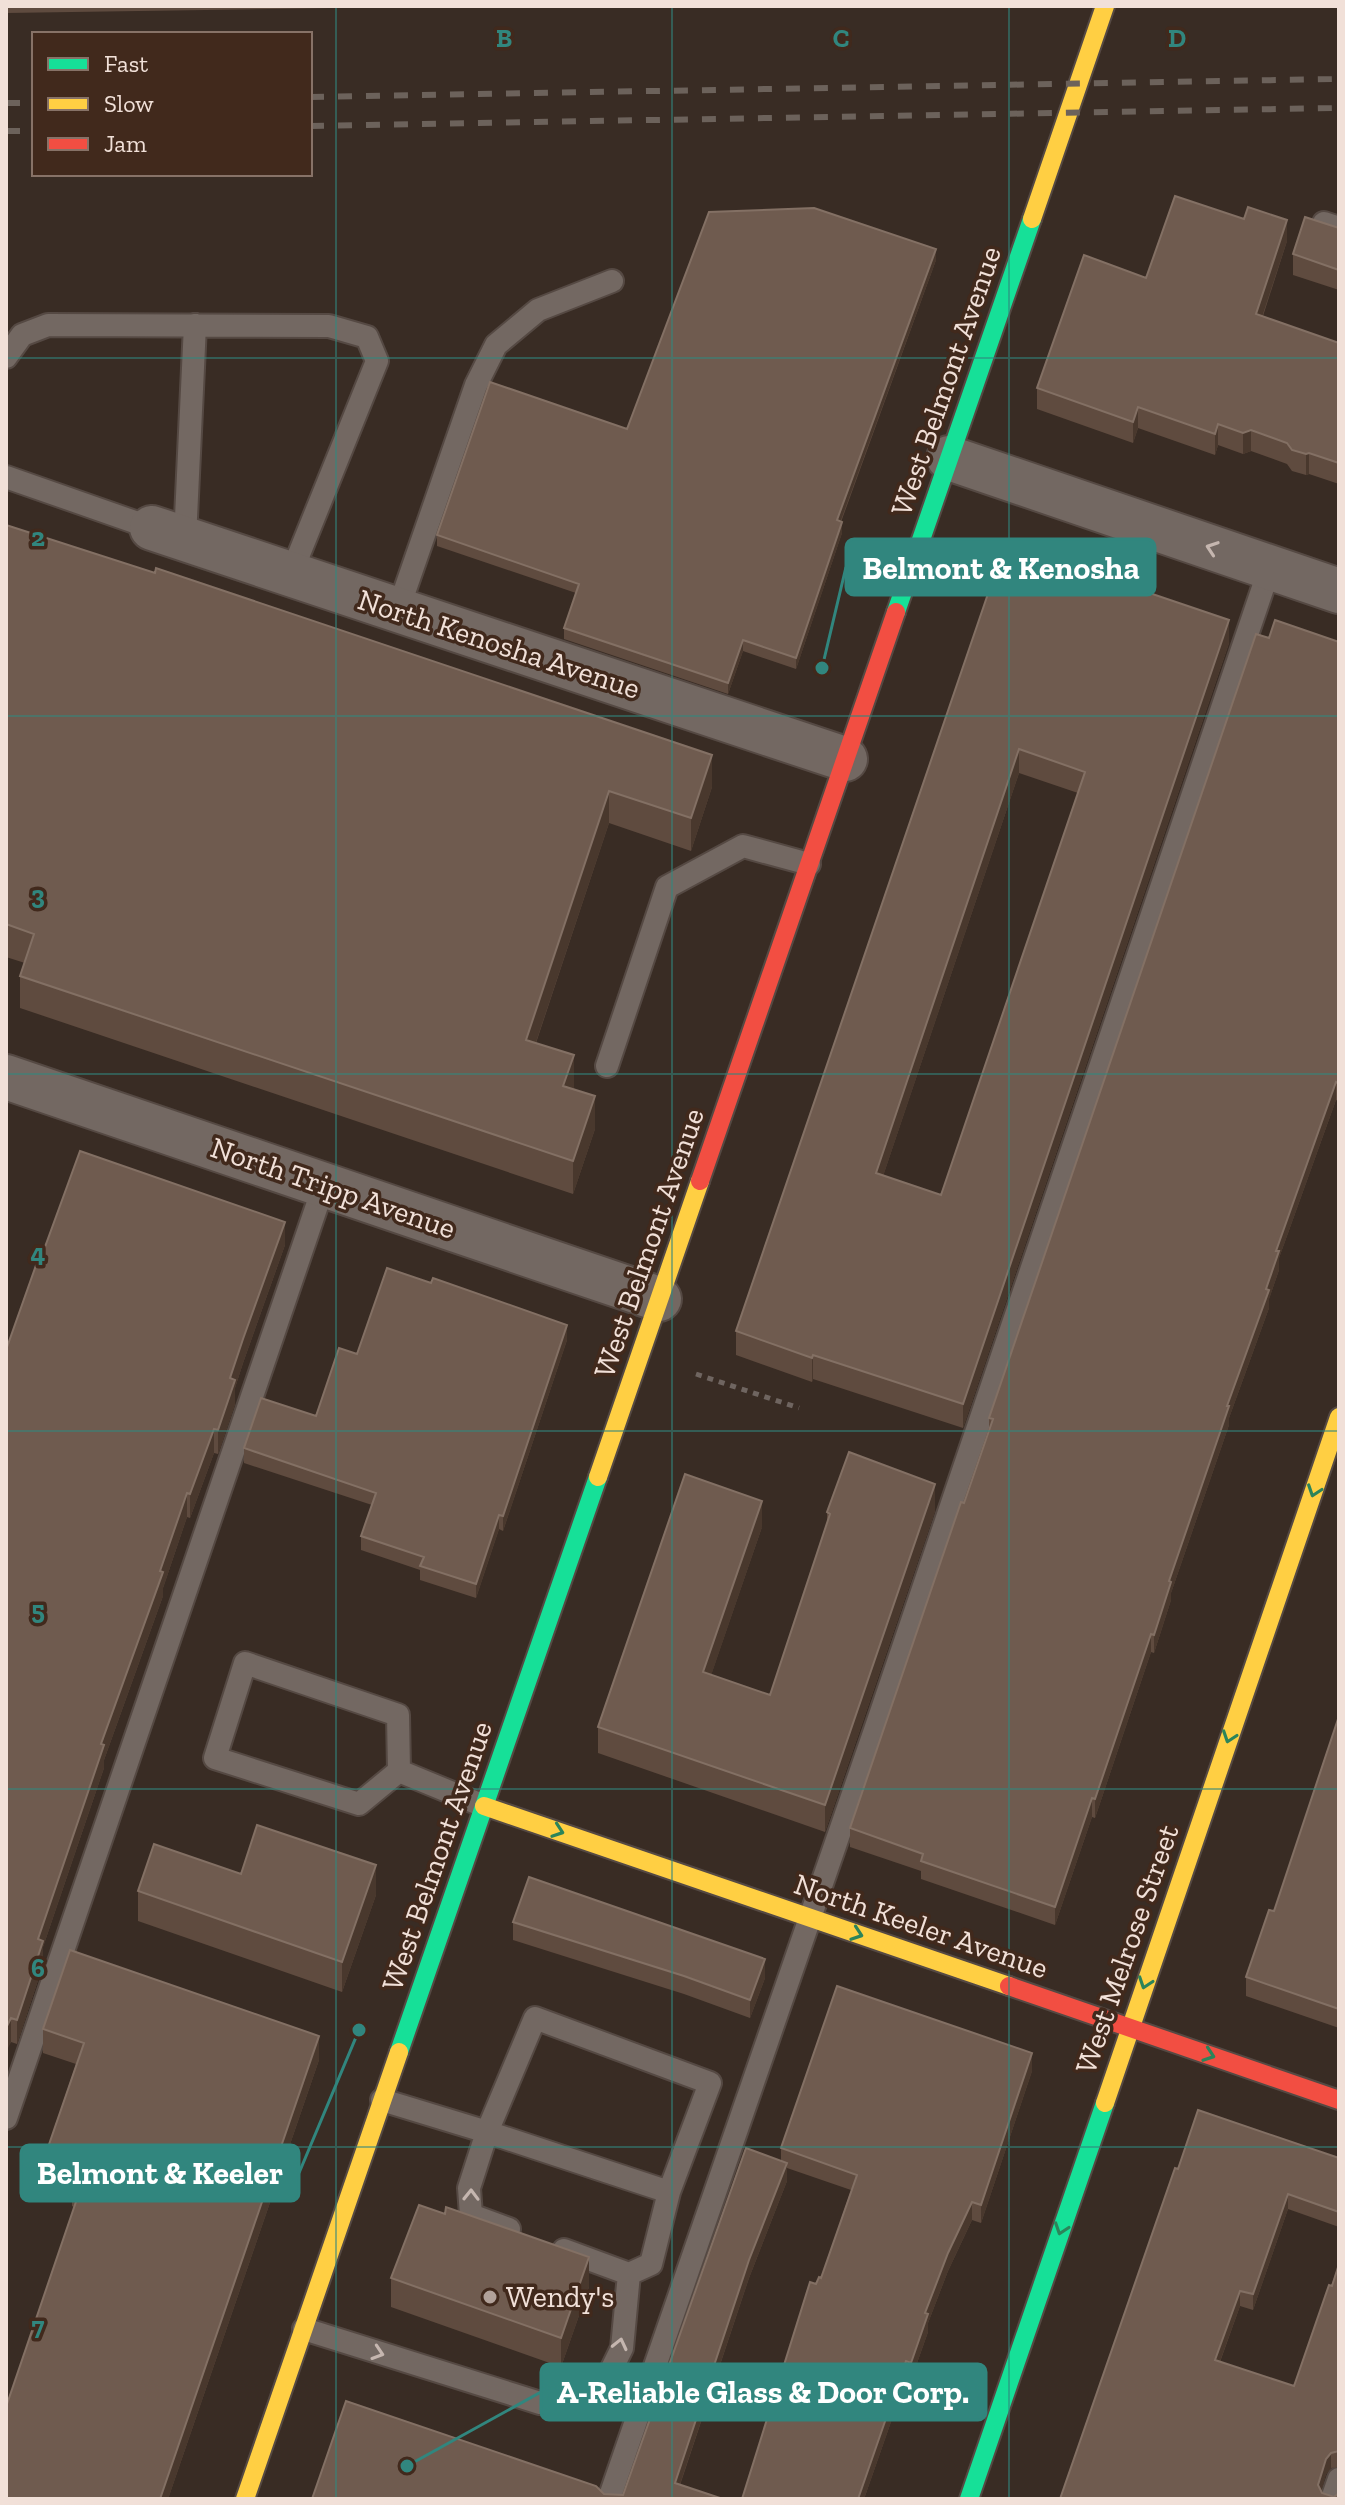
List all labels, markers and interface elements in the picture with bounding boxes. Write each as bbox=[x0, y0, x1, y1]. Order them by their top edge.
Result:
text: B bbox=[496, 22, 512, 54]
text: C bbox=[833, 22, 849, 54]
text: D bbox=[1168, 22, 1186, 54]
legend bbox=[32, 32, 312, 176]
text: Fast bbox=[104, 49, 148, 78]
text: Slow bbox=[104, 89, 154, 118]
text: Jam bbox=[104, 129, 147, 158]
street label: West Belmont Avenue bbox=[883, 242, 1009, 520]
text: 2 bbox=[31, 521, 45, 553]
callout: Belmont & Kenosha bbox=[846, 539, 1155, 595]
one-way arrow bbox=[1206, 541, 1220, 557]
text: Belmont & Kenosha bbox=[862, 549, 1140, 587]
street label: North Kenosha Avenue bbox=[353, 581, 645, 707]
text: 3 bbox=[31, 879, 45, 911]
street label: West Belmont Avenue bbox=[586, 1104, 712, 1382]
street label: North Tripp Avenue bbox=[206, 1129, 460, 1247]
text: 4 bbox=[31, 1237, 46, 1269]
one-way arrow bbox=[1307, 1483, 1323, 1497]
text: 5 bbox=[31, 1594, 45, 1626]
street label: West Belmont Avenue bbox=[374, 1717, 500, 1995]
one-way arrow bbox=[1223, 1729, 1239, 1743]
street label: West Melrose Street bbox=[1068, 1820, 1186, 2078]
one-way arrow bbox=[550, 1822, 564, 1838]
street label: North Keeler Avenue bbox=[789, 1866, 1053, 1986]
one-way arrow bbox=[849, 1924, 863, 1941]
text: 6 bbox=[31, 1952, 45, 1984]
one-way arrow bbox=[1139, 1975, 1155, 1989]
one-way arrow bbox=[1201, 2046, 1215, 2062]
callout: Belmont & Keeler bbox=[21, 2145, 299, 2201]
text: Belmont & Keeler bbox=[37, 2154, 283, 2192]
one-way arrow bbox=[462, 2188, 480, 2201]
one-way arrow bbox=[1055, 2221, 1071, 2235]
place label: Wendy's bbox=[506, 2279, 614, 2315]
marker: Wendy's bbox=[481, 2288, 499, 2306]
text: 7 bbox=[32, 2310, 45, 2342]
one-way arrow bbox=[611, 2337, 628, 2351]
one-way arrow bbox=[370, 2344, 384, 2360]
callout: A-Reliable Glass & Door Corp. bbox=[541, 2364, 986, 2420]
text: A-Reliable Glass & Door Corp. bbox=[557, 2373, 969, 2411]

